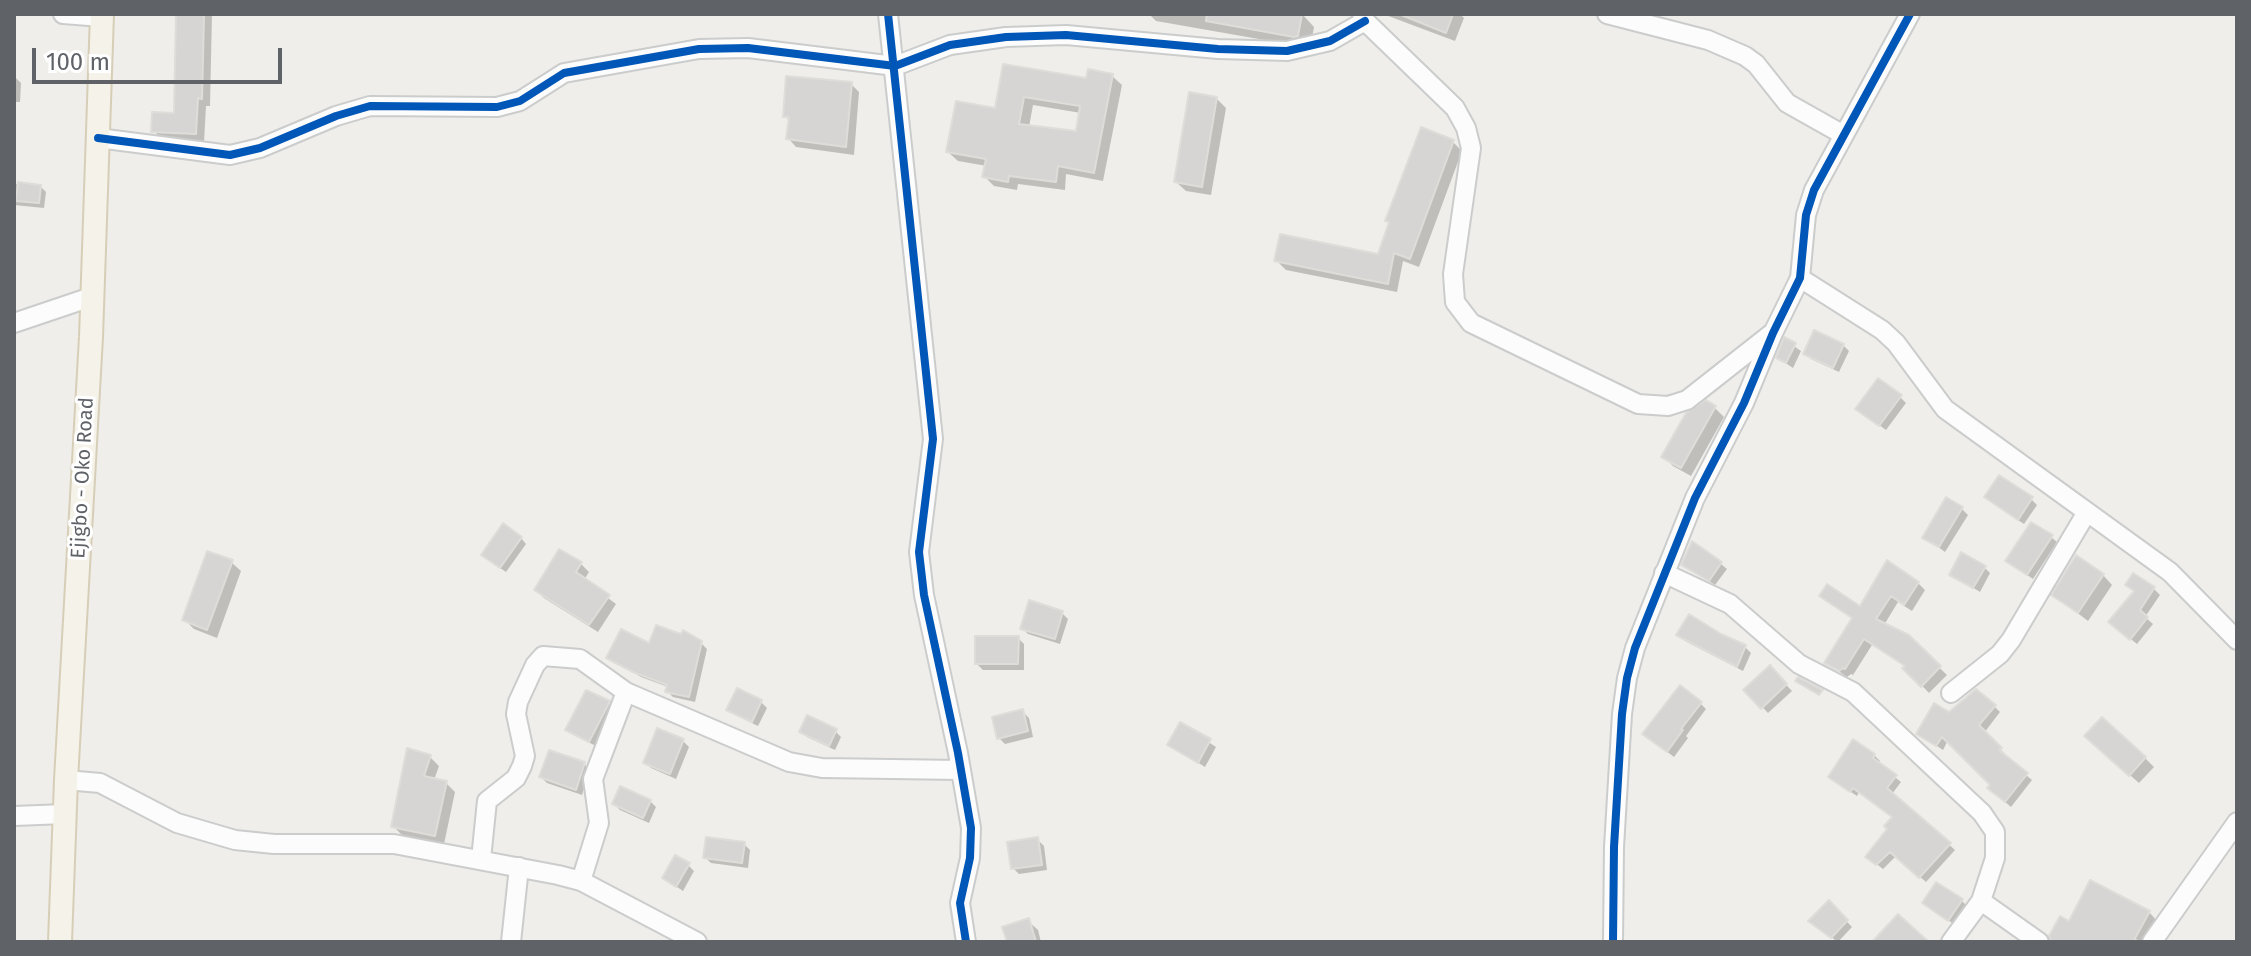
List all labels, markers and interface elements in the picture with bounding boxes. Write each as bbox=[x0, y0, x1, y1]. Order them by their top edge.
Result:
scale bar bbox=[36, 32, 286, 82]
text: 100 m bbox=[46, 48, 110, 76]
street label: Ejigbo - Oko Road bbox=[67, 397, 99, 559]

